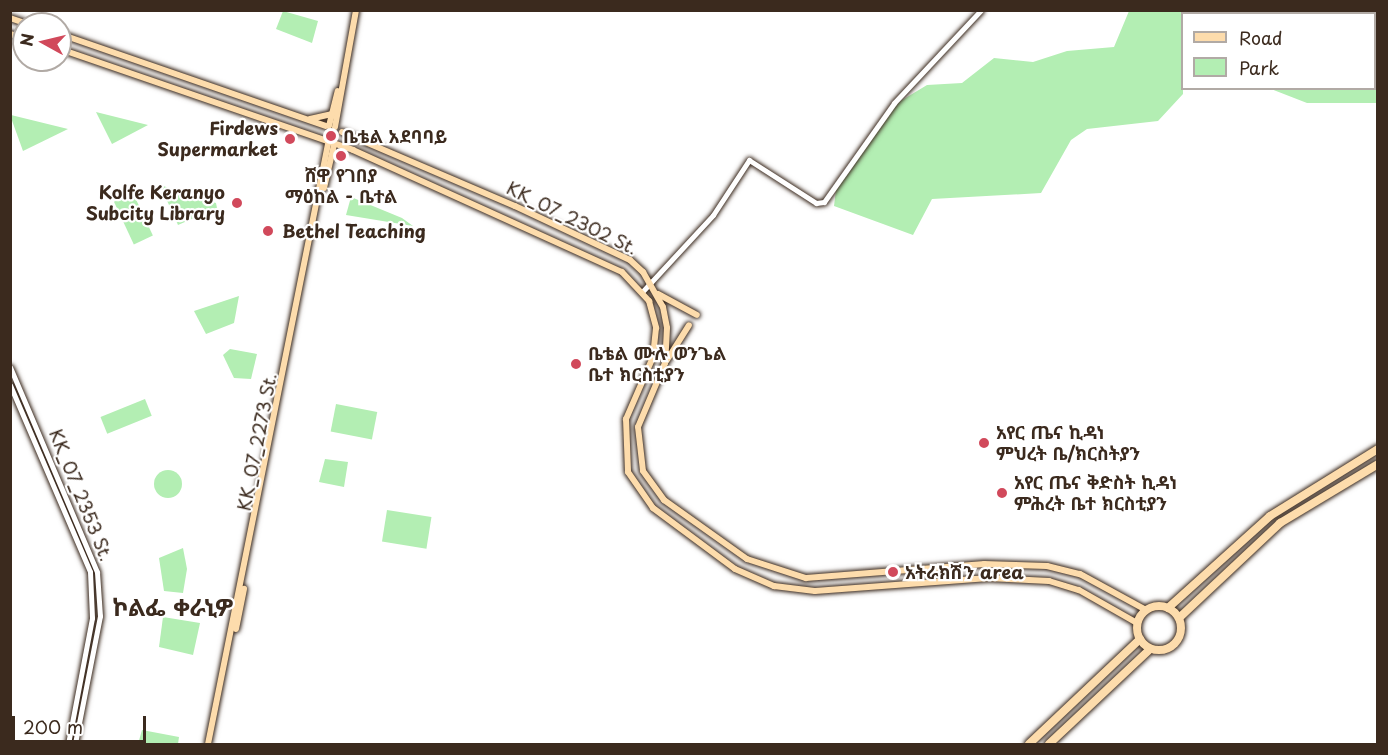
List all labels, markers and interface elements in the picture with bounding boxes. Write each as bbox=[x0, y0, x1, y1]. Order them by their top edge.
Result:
north arrow bbox=[12, 12, 72, 72]
legend bbox=[1181, 12, 1376, 90]
text: Road bbox=[1239, 24, 1283, 51]
text: N bbox=[13, 32, 39, 48]
text: Park bbox=[1239, 54, 1279, 81]
place label: Firdews Supermarket bbox=[157, 118, 278, 160]
place label: ቤቴል አደባባይ bbox=[343, 125, 447, 147]
marker: ቤቴል አደባባይ bbox=[324, 129, 338, 143]
marker: Firdews Supermarket bbox=[283, 132, 297, 146]
marker: ሸዋ የገበያ ማዕከል - ቤተል bbox=[334, 149, 348, 163]
place label: ሸዋ የገበያ ማዕከል - ቤተል bbox=[285, 165, 397, 207]
street label: KK_07_2302 St. bbox=[503, 177, 641, 259]
place label: Kolfe Keranyo Subcity Library bbox=[85, 182, 225, 224]
marker: Kolfe Keranyo Subcity Library bbox=[230, 196, 244, 210]
place label: Bethel Teaching bbox=[282, 220, 426, 242]
marker: Bethel Teaching bbox=[259, 222, 277, 240]
place label: ቤቴል ሙሉ ወንጌል ቤተ ክርስቲያን bbox=[588, 343, 726, 386]
marker: ቤቴል ሙሉ ወንጌል ቤተ ክርስቲያን bbox=[569, 357, 583, 371]
street label: KK_07_2273 St. bbox=[233, 371, 281, 513]
place label: አየር ጤና ኪዳነ ምህረት ቤ/ክርስትያን bbox=[996, 422, 1140, 464]
street label: KK_07_2353 St. bbox=[45, 426, 117, 564]
marker: አየር ጤና ኪዳነ ምህረት ቤ/ክርስትያን bbox=[977, 436, 991, 450]
place label: አየር ጤና ቅድስት ኪዳነ ምሕረት ቤተ ክርስቲያን bbox=[1014, 472, 1177, 514]
marker: አየር ጤና ቅድስት ኪዳነ ምሕረት ቤተ ክርስቲያን bbox=[995, 486, 1009, 500]
place label: አትራክሽን area bbox=[905, 561, 1024, 583]
marker: አትራክሽን area bbox=[886, 565, 900, 579]
district label: ኮልፌ ቀራኒዎ bbox=[113, 593, 233, 621]
scale bar bbox=[15, 704, 148, 742]
text: 200 m bbox=[23, 713, 83, 740]

